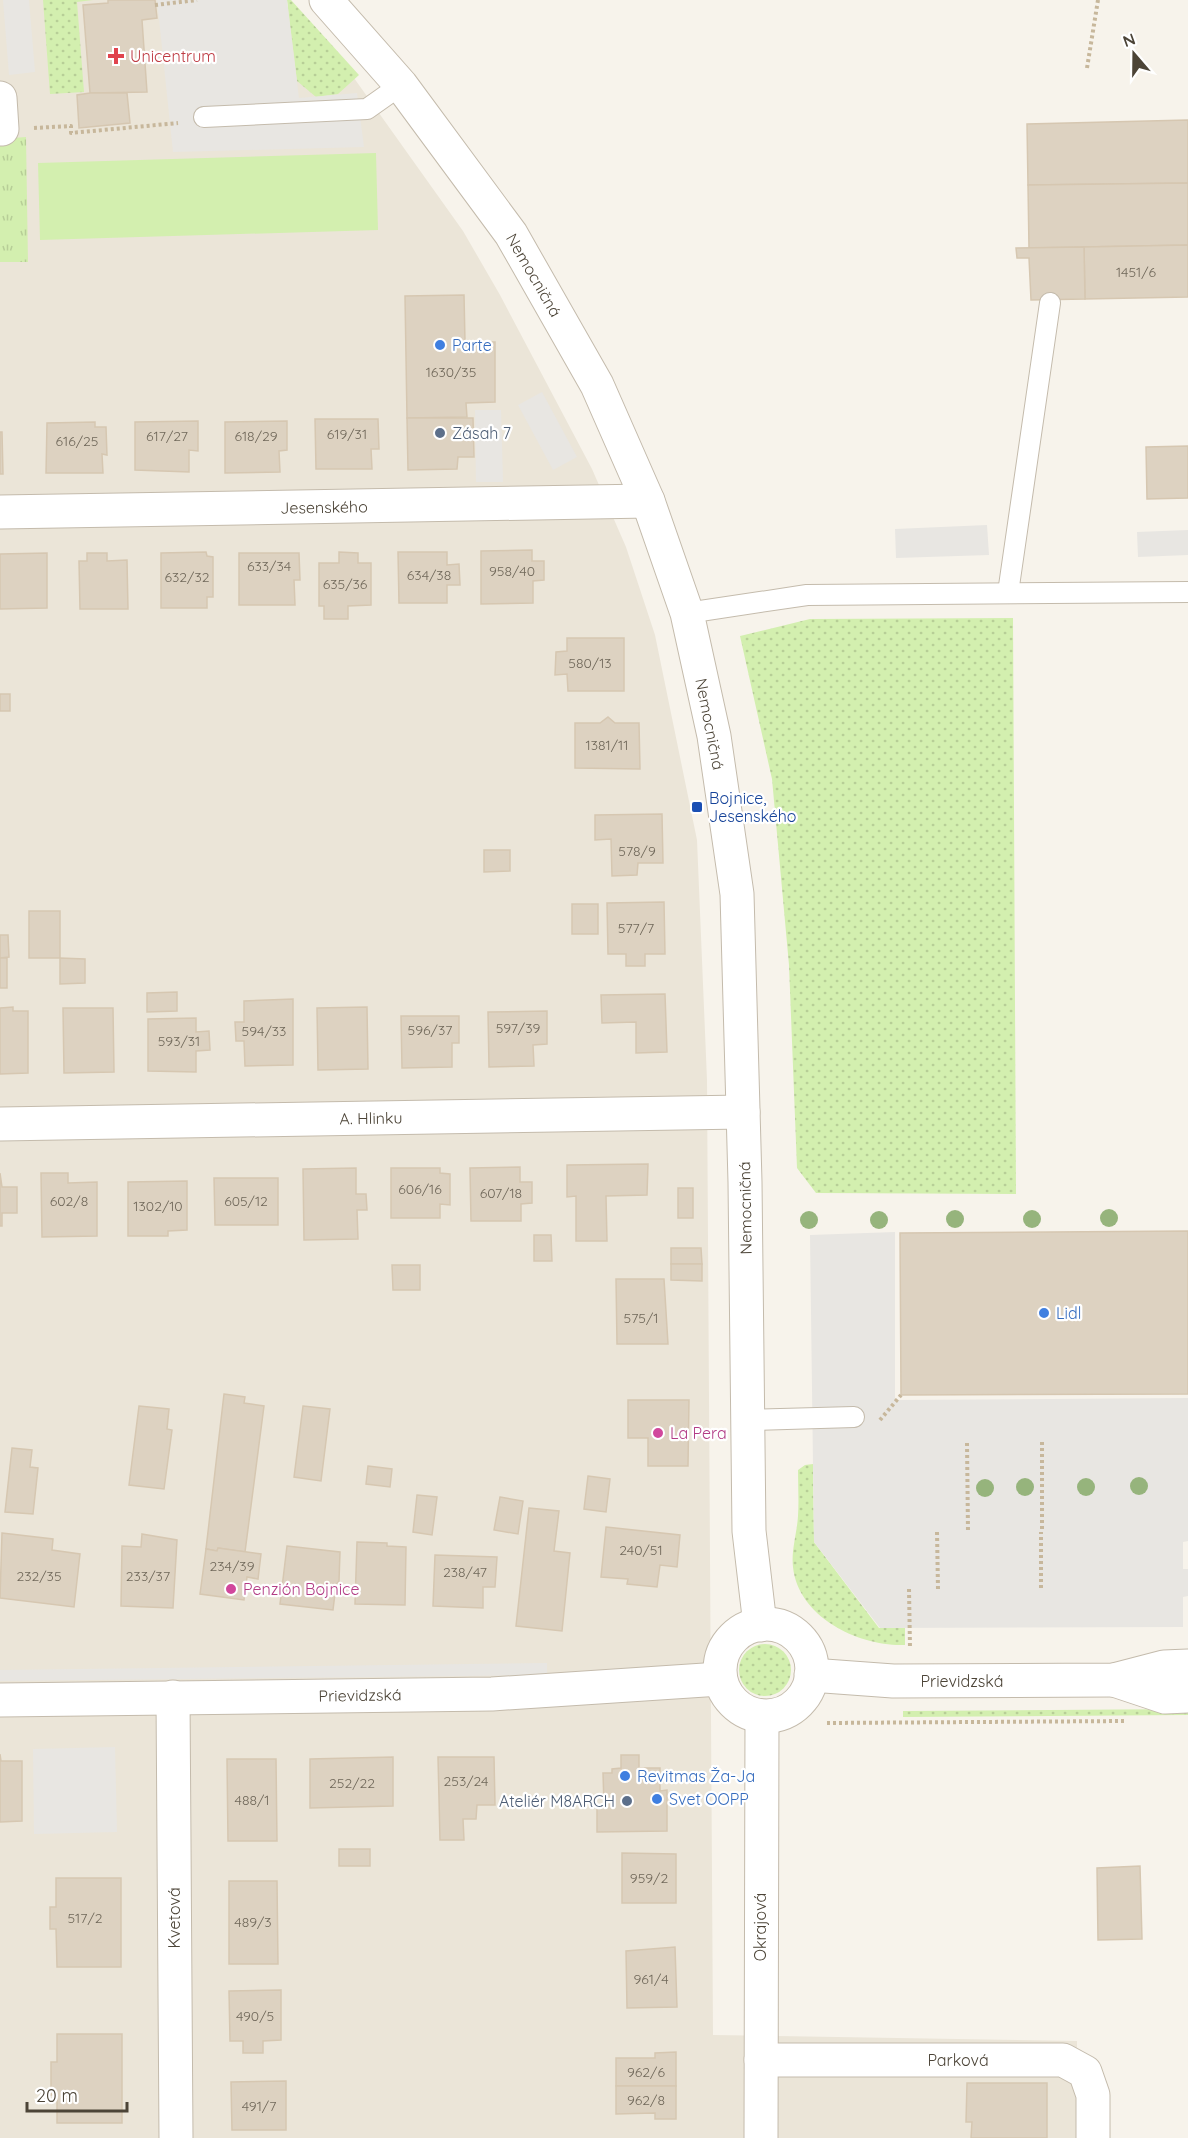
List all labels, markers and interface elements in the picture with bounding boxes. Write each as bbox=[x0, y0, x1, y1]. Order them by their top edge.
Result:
north arrow bbox=[1104, 24, 1164, 84]
text: N bbox=[1120, 28, 1138, 51]
place label: Unicentrum bbox=[130, 46, 216, 66]
marker: Unicentrum bbox=[107, 47, 125, 65]
street label: Nemocničná bbox=[502, 230, 566, 320]
house number: 1451/6 bbox=[1116, 263, 1157, 281]
place label: Parte bbox=[452, 335, 492, 355]
marker: Parte bbox=[433, 338, 447, 352]
house number: 1630/35 bbox=[426, 363, 476, 381]
place label: Zásah 7 bbox=[452, 423, 511, 443]
house number: 619/31 bbox=[327, 425, 367, 443]
marker: Zásah 7 bbox=[433, 426, 447, 440]
house number: 617/27 bbox=[146, 427, 188, 445]
house number: 618/29 bbox=[234, 427, 278, 445]
house number: 616/25 bbox=[56, 432, 98, 450]
street label: Jesenského bbox=[280, 496, 368, 518]
house number: 633/34 bbox=[247, 557, 291, 575]
house number: 958/40 bbox=[489, 562, 535, 580]
house number: 634/38 bbox=[407, 566, 451, 584]
house number: 632/32 bbox=[164, 568, 210, 586]
house number: 635/36 bbox=[323, 575, 368, 593]
house number: 580/13 bbox=[568, 654, 612, 672]
street label: Nemocničná bbox=[691, 676, 729, 772]
house number: 1381/11 bbox=[586, 736, 628, 754]
place label: Bojnice, Jesenského bbox=[709, 788, 797, 826]
marker: Bojnice, Jesenského bbox=[690, 800, 704, 814]
house number: 578/9 bbox=[618, 842, 656, 860]
house number: 577/7 bbox=[618, 919, 654, 937]
house number: 597/39 bbox=[496, 1019, 541, 1037]
house number: 596/37 bbox=[408, 1021, 452, 1039]
house number: 594/33 bbox=[242, 1022, 286, 1040]
house number: 593/31 bbox=[158, 1032, 200, 1050]
street label: A. Hlinku bbox=[339, 1107, 403, 1129]
street label: Nemocničná bbox=[734, 1161, 756, 1255]
house number: 606/16 bbox=[398, 1180, 442, 1198]
house number: 607/18 bbox=[480, 1184, 522, 1202]
house number: 602/8 bbox=[50, 1192, 88, 1210]
house number: 605/12 bbox=[224, 1192, 268, 1210]
house number: 1302/10 bbox=[133, 1197, 183, 1215]
place label: Lidl bbox=[1056, 1303, 1081, 1323]
marker: Lidl bbox=[1037, 1306, 1051, 1320]
house number: 575/1 bbox=[624, 1309, 658, 1327]
place label: La Pera bbox=[670, 1423, 727, 1443]
marker: La Pera bbox=[651, 1426, 665, 1440]
house number: 240/51 bbox=[619, 1541, 663, 1559]
house number: 234/39 bbox=[210, 1557, 255, 1575]
house number: 238/47 bbox=[443, 1563, 487, 1581]
house number: 232/35 bbox=[16, 1567, 62, 1585]
house number: 233/37 bbox=[126, 1567, 170, 1585]
place label: Penzión Bojnice bbox=[243, 1579, 359, 1599]
marker: Penzión Bojnice bbox=[224, 1582, 238, 1596]
street label: Prievidzská bbox=[920, 1671, 1004, 1691]
street label: Prievidzská bbox=[318, 1684, 402, 1706]
place label: Revitmas Ža-Ja bbox=[637, 1766, 755, 1786]
marker: Revitmas Ža-Ja bbox=[618, 1769, 632, 1783]
house number: 253/24 bbox=[444, 1772, 488, 1790]
house number: 252/22 bbox=[329, 1774, 375, 1792]
place label: Svet OOPP bbox=[669, 1789, 749, 1809]
house number: 488/1 bbox=[235, 1791, 270, 1809]
place label: Ateliér M8ARCH bbox=[499, 1791, 615, 1811]
marker: Svet OOPP bbox=[650, 1792, 664, 1806]
marker: Ateliér M8ARCH bbox=[620, 1794, 634, 1808]
house number: 959/2 bbox=[630, 1869, 668, 1887]
street label: Kvetová bbox=[164, 1887, 184, 1949]
street label: Okrajová bbox=[750, 1893, 770, 1961]
house number: 517/2 bbox=[67, 1909, 103, 1927]
house number: 489/3 bbox=[234, 1913, 272, 1931]
house number: 961/4 bbox=[633, 1970, 669, 1988]
house number: 490/5 bbox=[236, 2007, 274, 2025]
street label: Parková bbox=[927, 2050, 989, 2070]
house number: 962/6 bbox=[627, 2063, 665, 2081]
scale bar bbox=[27, 2075, 128, 2113]
text: 20 m bbox=[36, 2084, 78, 2107]
house number: 962/8 bbox=[627, 2091, 665, 2109]
house number: 491/7 bbox=[242, 2097, 276, 2115]

